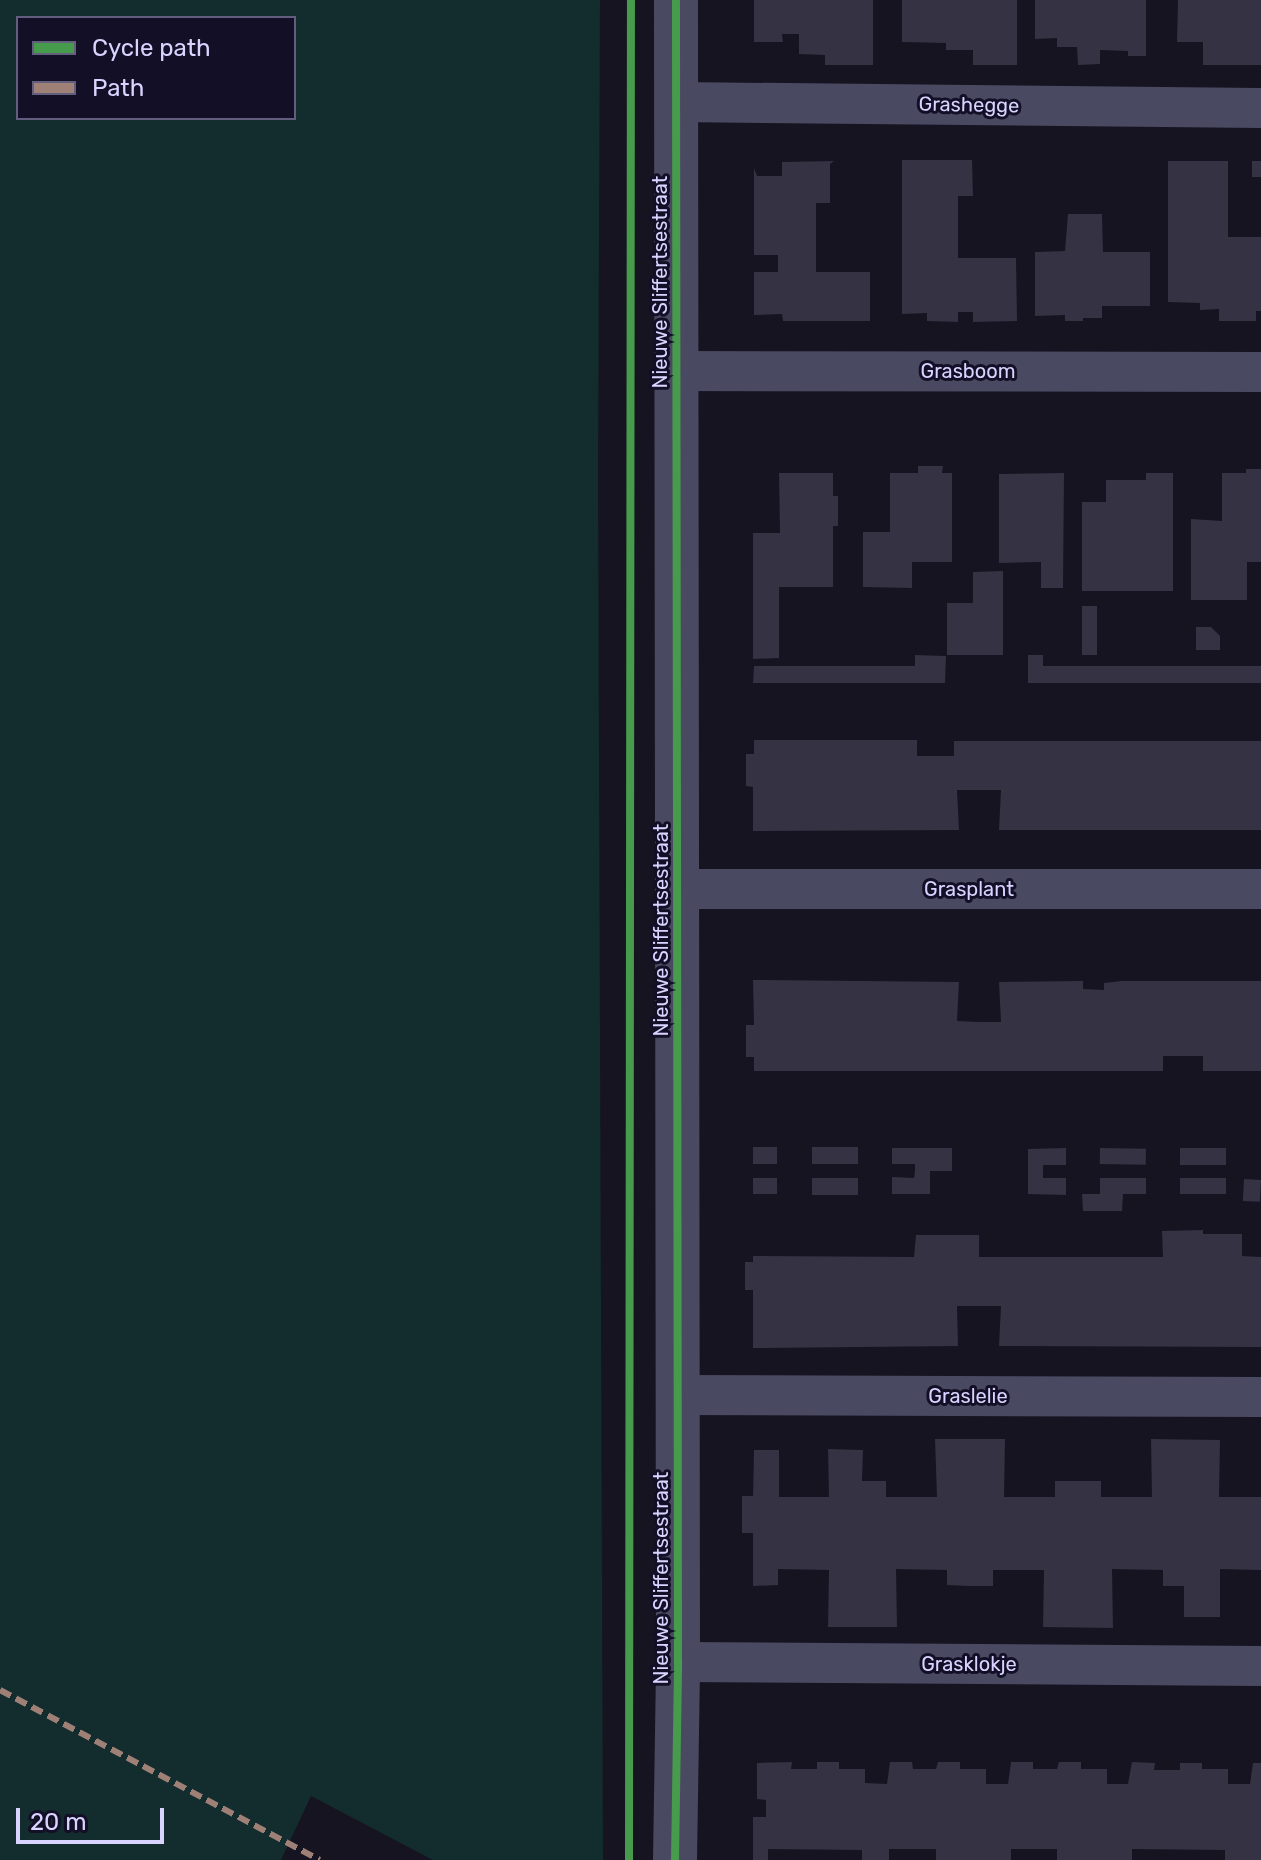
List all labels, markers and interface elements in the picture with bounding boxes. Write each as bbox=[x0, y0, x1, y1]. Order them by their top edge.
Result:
legend bbox=[16, 16, 296, 120]
text: Cycle path bbox=[92, 34, 211, 62]
text: Path bbox=[92, 74, 144, 102]
street label: Grashegge bbox=[918, 92, 1020, 118]
street label: Nieuwe Sliffertsestraat bbox=[648, 176, 672, 388]
street label: Grasboom bbox=[921, 359, 1015, 383]
street label: Nieuwe Sliffertsestraat bbox=[649, 824, 673, 1036]
street label: Grasplant bbox=[924, 877, 1014, 901]
street label: Graslelie bbox=[928, 1384, 1008, 1408]
street label: Nieuwe Sliffertsestraat bbox=[649, 1472, 673, 1684]
street label: Grasklokje bbox=[921, 1652, 1017, 1676]
scale bar bbox=[20, 1792, 168, 1842]
text: 20 m bbox=[30, 1808, 87, 1836]

